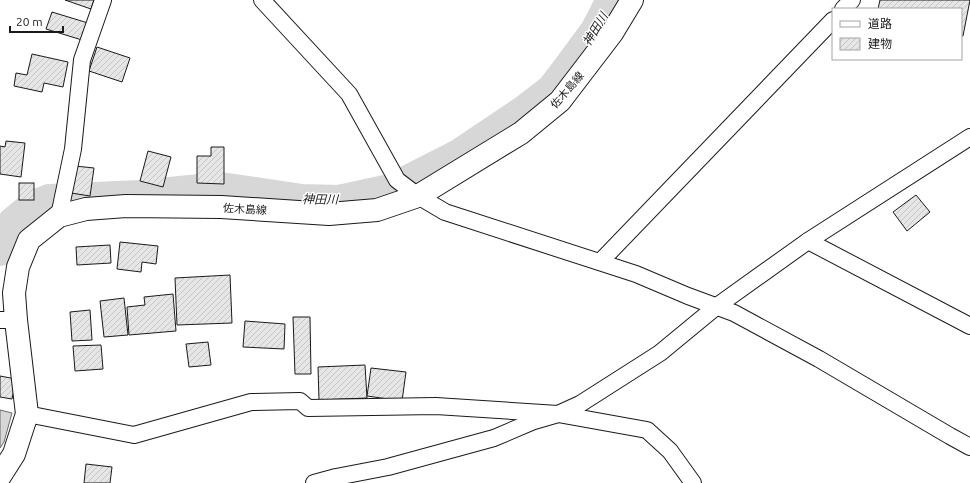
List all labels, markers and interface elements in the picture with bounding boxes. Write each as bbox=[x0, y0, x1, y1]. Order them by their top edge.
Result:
scale bar bbox=[10, 8, 63, 34]
legend bbox=[832, 8, 962, 60]
water label: 神田川 bbox=[580, 9, 611, 48]
text: 20 m bbox=[16, 15, 43, 28]
text: 道路 bbox=[868, 17, 892, 30]
text: 建物 bbox=[868, 37, 892, 50]
street label: 佐木島線 bbox=[548, 69, 586, 111]
water label: 神田川 bbox=[302, 192, 340, 206]
street label: 佐木島線 bbox=[223, 202, 267, 216]

